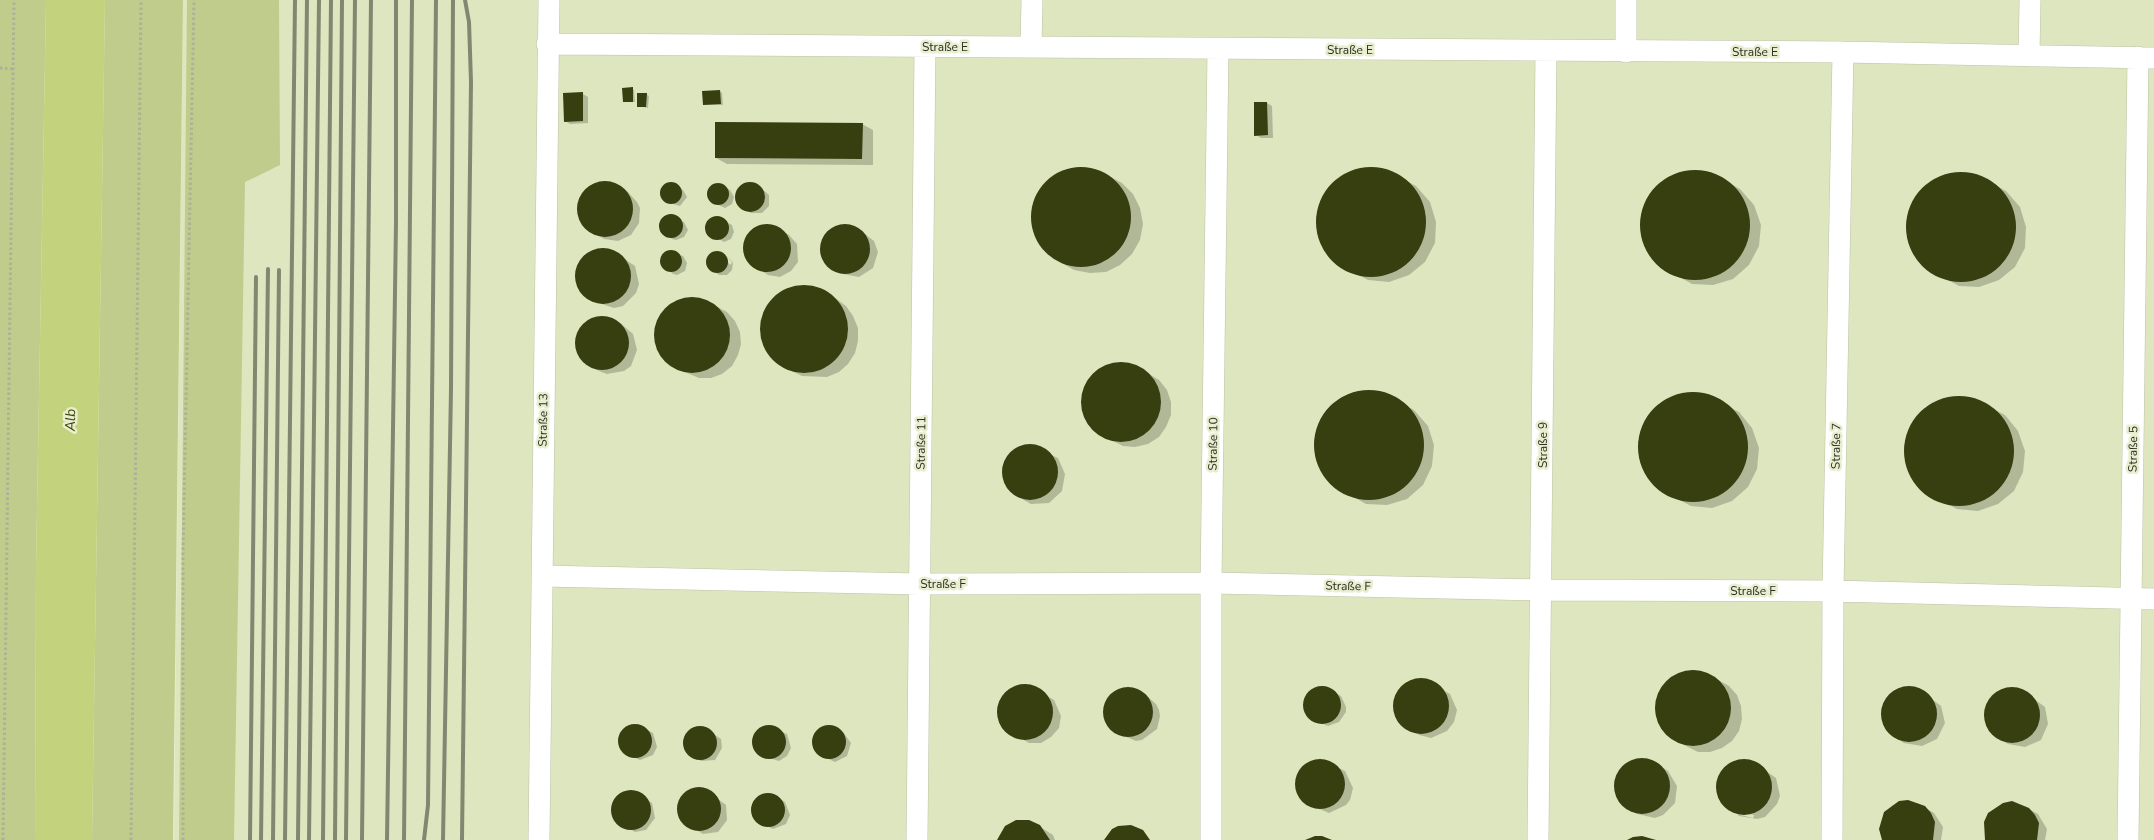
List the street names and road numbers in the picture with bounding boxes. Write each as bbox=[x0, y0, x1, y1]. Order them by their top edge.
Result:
street label: Straße E bbox=[922, 39, 968, 55]
street label: Straße E bbox=[1327, 42, 1373, 58]
street label: Straße E bbox=[1732, 44, 1778, 60]
street label: Straße 13 bbox=[535, 393, 551, 447]
street label: Straße 11 bbox=[913, 416, 929, 470]
street label: Straße 10 bbox=[1205, 417, 1221, 471]
street label: Straße 9 bbox=[1535, 422, 1551, 468]
street label: Straße 7 bbox=[1828, 423, 1844, 469]
street label: Straße 5 bbox=[2125, 426, 2141, 472]
street label: Straße F bbox=[920, 576, 966, 592]
street label: Straße F bbox=[1325, 578, 1371, 594]
street label: Straße F bbox=[1730, 583, 1776, 599]

